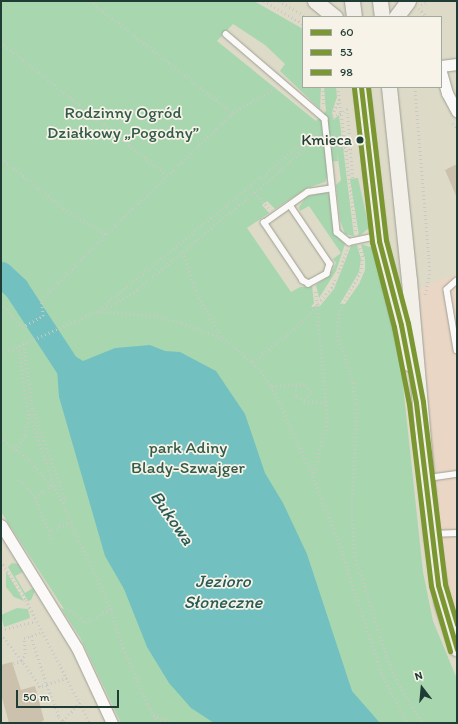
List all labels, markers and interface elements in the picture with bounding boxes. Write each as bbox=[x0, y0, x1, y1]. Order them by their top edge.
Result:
legend bbox=[302, 16, 442, 88]
text: 60 bbox=[340, 25, 354, 39]
text: 53 bbox=[340, 45, 353, 59]
text: 98 bbox=[340, 65, 353, 79]
park label: Rodzinny Ogród Działkowy „Pogodny” bbox=[47, 103, 199, 143]
place label: Kmieca bbox=[301, 130, 352, 150]
marker: Kmieca bbox=[355, 135, 365, 145]
park label: park Adiny Blady-Szwajger bbox=[131, 438, 245, 478]
water label: Bukowa bbox=[145, 487, 199, 549]
water label: Jezioro Słoneczne bbox=[184, 571, 262, 614]
north arrow bbox=[402, 668, 442, 708]
text: N bbox=[413, 669, 424, 683]
scale bar bbox=[18, 682, 121, 708]
text: 50 m bbox=[23, 690, 49, 704]

